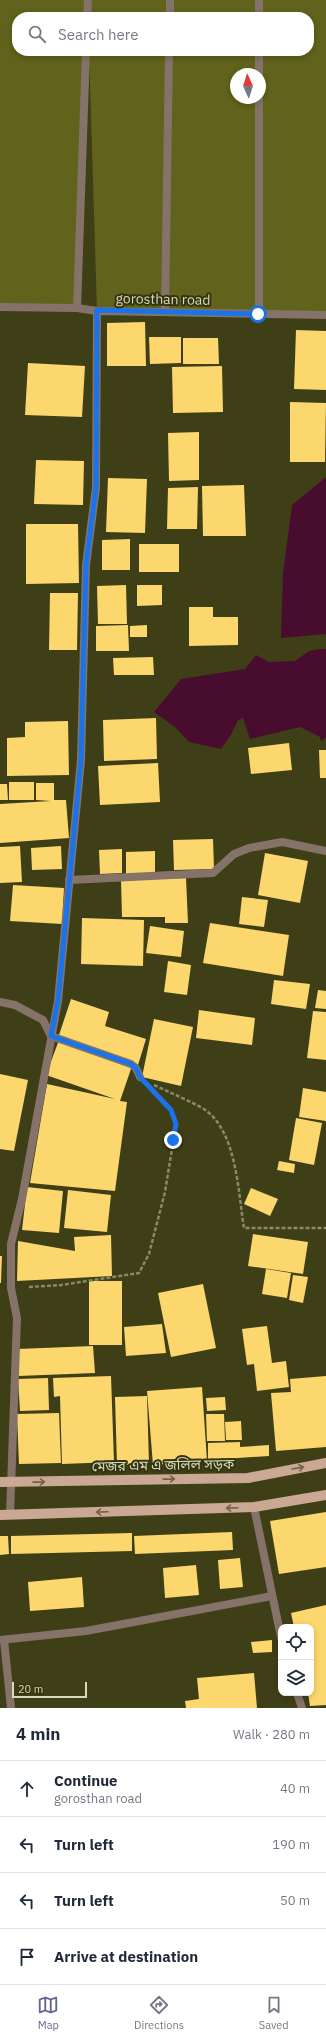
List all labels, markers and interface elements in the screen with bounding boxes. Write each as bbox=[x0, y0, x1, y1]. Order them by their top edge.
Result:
search box bbox=[12, 12, 314, 56]
icon: search bbox=[26, 23, 48, 45]
text: Search here bbox=[58, 25, 138, 44]
north arrow bbox=[230, 68, 266, 104]
street label: gorosthan road bbox=[115, 289, 211, 309]
route start bbox=[249, 305, 267, 323]
route end bbox=[164, 1131, 182, 1149]
street label: মেজর এম এ জলিল সড়ক bbox=[92, 1455, 235, 1475]
one-way arrow bbox=[291, 1464, 304, 1472]
one-way arrow bbox=[162, 1475, 175, 1483]
one-way arrow bbox=[32, 1478, 45, 1485]
one-way arrow bbox=[226, 1504, 239, 1511]
one-way arrow bbox=[96, 1508, 109, 1516]
map controls bbox=[278, 1624, 314, 1696]
button: locate bbox=[278, 1624, 314, 1660]
button: layers bbox=[278, 1660, 314, 1696]
scale bar bbox=[12, 1680, 87, 1699]
text: 20 m bbox=[18, 1682, 43, 1696]
text: 4 min bbox=[16, 1723, 60, 1745]
text: Walk · 280 m bbox=[233, 1726, 310, 1743]
text: Continue bbox=[54, 1771, 118, 1790]
icon: ahead bbox=[16, 1778, 38, 1800]
text: 40 m bbox=[280, 1780, 310, 1797]
text: gorosthan road bbox=[54, 1790, 142, 1807]
icon: left bbox=[16, 1834, 38, 1856]
text: Turn left bbox=[54, 1835, 114, 1854]
text: 190 m bbox=[272, 1836, 310, 1853]
icon: left bbox=[16, 1890, 38, 1912]
text: Turn left bbox=[54, 1891, 114, 1910]
text: 50 m bbox=[280, 1892, 310, 1909]
icon: arrive bbox=[16, 1946, 38, 1968]
text: Arrive at destination bbox=[54, 1947, 198, 1966]
tab: Map bbox=[37, 1994, 59, 2032]
tab: Directions bbox=[134, 1994, 184, 2032]
tab: Saved bbox=[259, 1994, 289, 2032]

